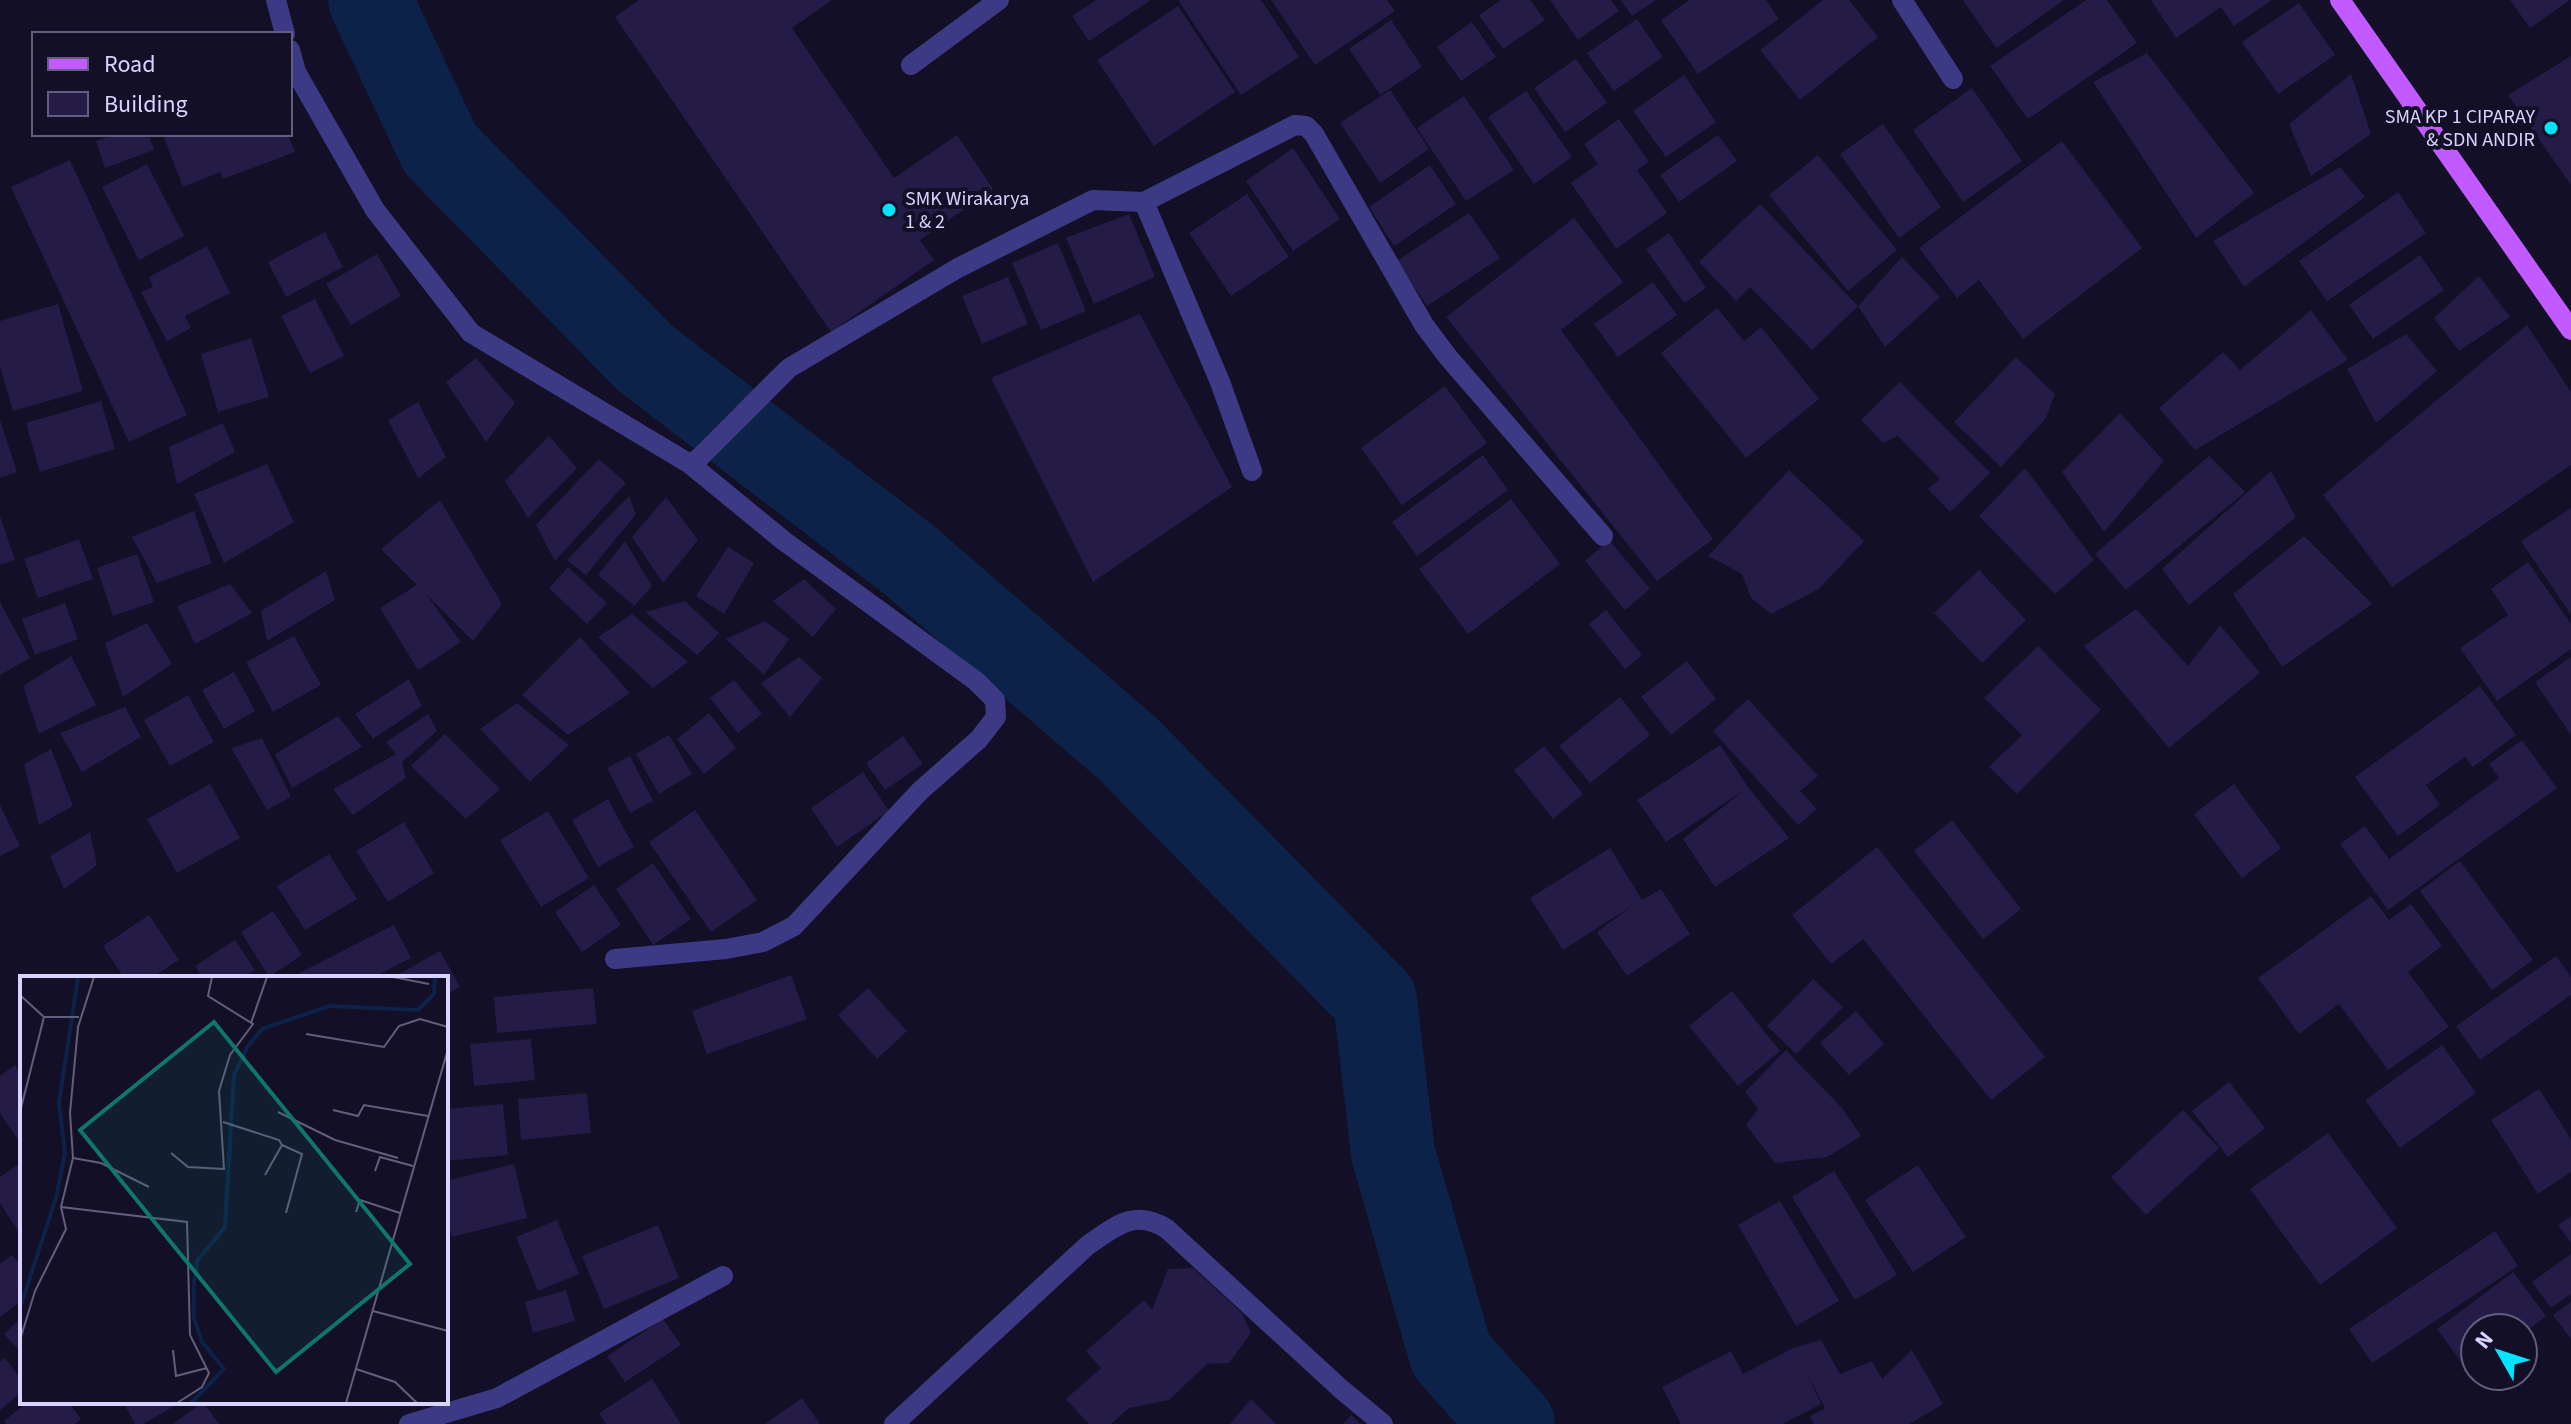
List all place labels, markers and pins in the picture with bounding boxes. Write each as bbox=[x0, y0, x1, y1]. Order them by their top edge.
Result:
place label: SMA KP 1 CIPARAY & SDN ANDIR bbox=[2385, 103, 2535, 154]
marker: SMA KP 1 CIPARAY & SDN ANDIR bbox=[2542, 119, 2560, 137]
place label: SMK Wirakarya 1 & 2 bbox=[905, 185, 1029, 236]
marker: SMK Wirakarya 1 & 2 bbox=[880, 201, 898, 219]

